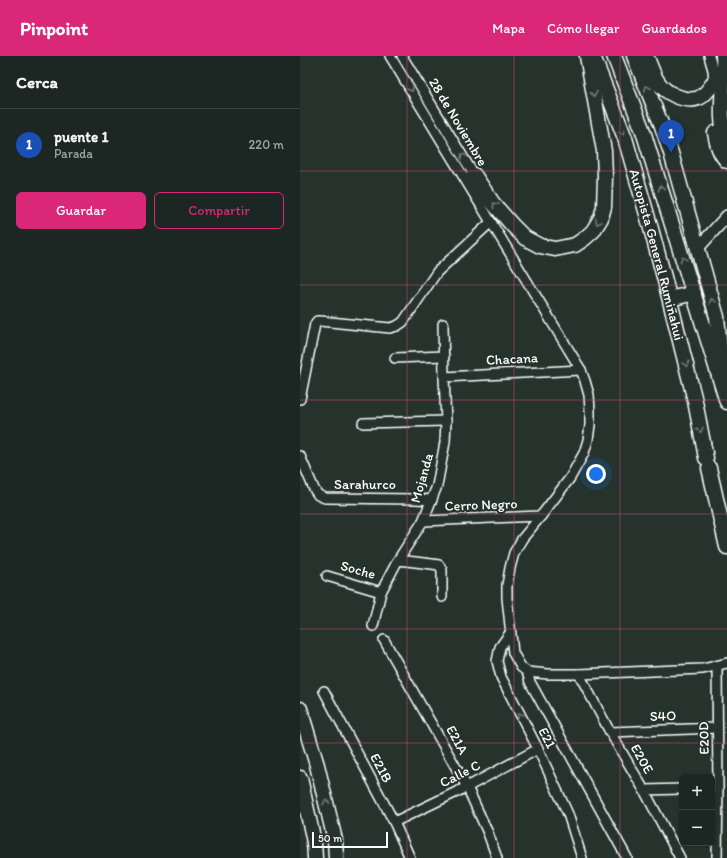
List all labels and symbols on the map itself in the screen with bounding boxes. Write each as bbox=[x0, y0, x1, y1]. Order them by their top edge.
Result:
street label: 28 de Noviembre bbox=[425, 75, 491, 170]
one-way arrow bbox=[406, 85, 413, 92]
one-way arrow bbox=[643, 85, 651, 92]
one-way arrow bbox=[589, 91, 597, 97]
pin: 1 bbox=[658, 120, 684, 153]
one-way arrow bbox=[618, 128, 626, 135]
one-way arrow bbox=[460, 153, 468, 160]
street label: Autopista General Rumiñahui bbox=[626, 167, 688, 342]
one-way arrow bbox=[657, 184, 665, 191]
one-way arrow bbox=[493, 202, 500, 210]
one-way arrow bbox=[595, 218, 602, 225]
one-way arrow bbox=[679, 256, 688, 263]
one-way arrow bbox=[708, 298, 717, 305]
street label: Chacana bbox=[485, 349, 539, 369]
one-way arrow bbox=[681, 361, 689, 368]
one-way arrow bbox=[696, 426, 704, 433]
street label: Mojanda bbox=[407, 451, 437, 505]
your location bbox=[586, 464, 606, 484]
street label: Sarahurco bbox=[334, 476, 396, 493]
street label: Cerro Negro bbox=[444, 495, 518, 515]
street label: Soche bbox=[339, 557, 378, 583]
street label: S4O bbox=[649, 707, 677, 725]
one-way arrow bbox=[517, 712, 525, 719]
street label: E20D bbox=[695, 721, 713, 755]
street label: E21A bbox=[442, 723, 472, 758]
street label: E21 bbox=[535, 725, 560, 752]
street label: E20E bbox=[627, 741, 657, 777]
street label: E21B bbox=[366, 750, 396, 786]
street label: Calle C bbox=[437, 757, 483, 791]
one-way arrow bbox=[323, 799, 331, 806]
scale bar bbox=[312, 830, 388, 849]

